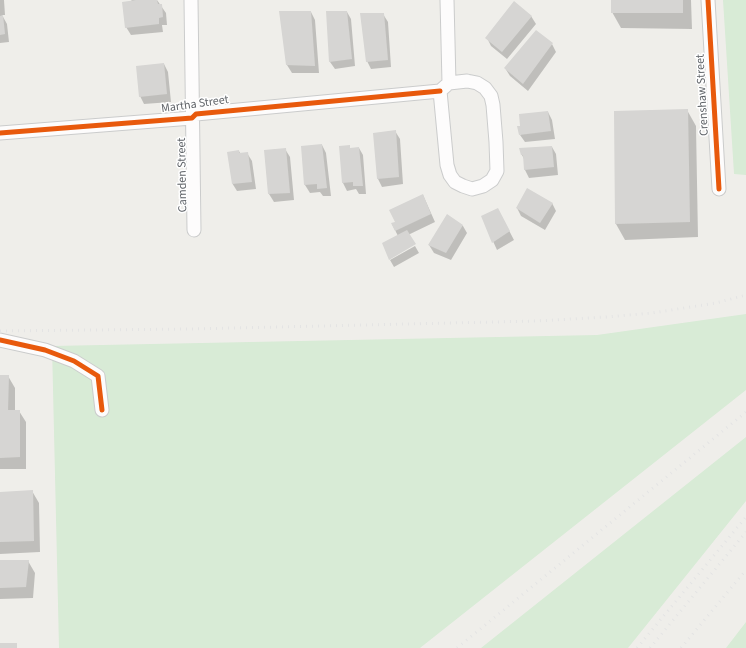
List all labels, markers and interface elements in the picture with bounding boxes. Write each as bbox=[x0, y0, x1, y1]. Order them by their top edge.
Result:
street label: Crenshaw Street bbox=[694, 54, 712, 136]
street label: Martha Street bbox=[160, 93, 230, 117]
street label: Camden Street bbox=[175, 138, 191, 212]

